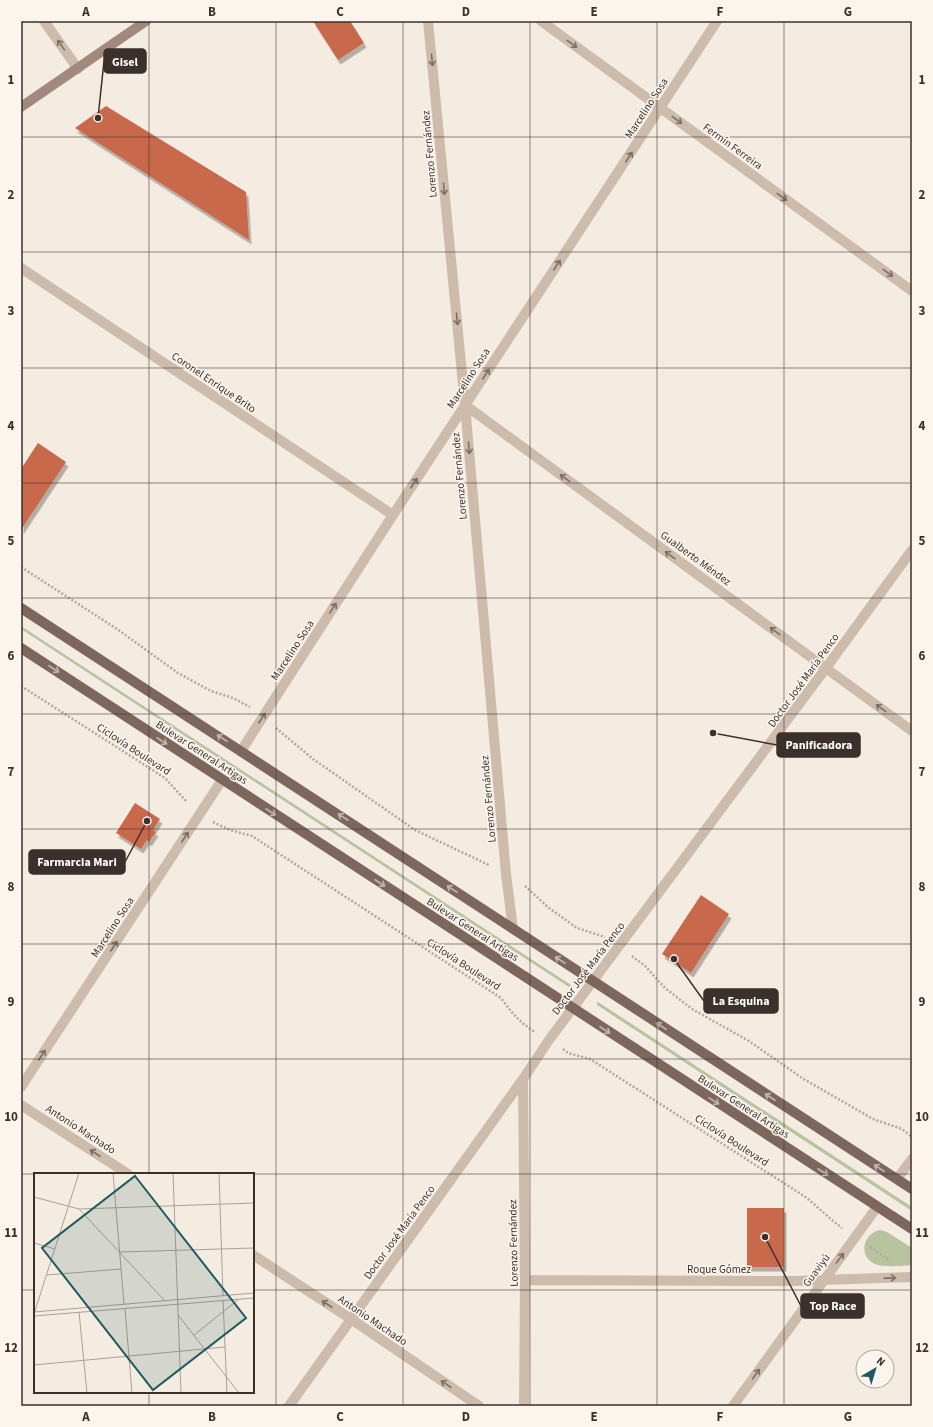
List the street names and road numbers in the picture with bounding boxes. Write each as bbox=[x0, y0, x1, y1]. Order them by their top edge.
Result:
street label: Marcelino Sosa bbox=[621, 75, 672, 141]
street label: Lorenzo Fernández bbox=[418, 109, 441, 198]
street label: Fermín Ferreira bbox=[700, 120, 765, 173]
street label: Marcelino Sosa bbox=[443, 345, 494, 411]
street label: Coronel Enrique Brito bbox=[168, 349, 259, 416]
street label: Lorenzo Fernández bbox=[448, 431, 471, 520]
street label: Gualberto Méndez bbox=[657, 528, 734, 589]
street label: Marcelino Sosa bbox=[267, 617, 318, 683]
street label: Doctor José María Penco bbox=[764, 630, 843, 730]
street label: Bulevar General Artigas bbox=[153, 717, 251, 788]
street label: Ciclovía Boulevard bbox=[94, 720, 174, 779]
street label: Lorenzo Fernández bbox=[477, 754, 500, 843]
street label: Marcelino Sosa bbox=[87, 894, 138, 960]
street label: Bulevar General Artigas bbox=[424, 894, 522, 965]
street label: Doctor José María Penco bbox=[549, 919, 628, 1018]
street label: Ciclovía Boulevard bbox=[424, 935, 504, 994]
street label: Bulevar General Artigas bbox=[695, 1071, 793, 1142]
street label: Antonio Machado bbox=[43, 1101, 119, 1158]
street label: Ciclovía Boulevard bbox=[692, 1111, 772, 1170]
street label: Doctor José María Penco bbox=[360, 1182, 439, 1282]
street label: Lorenzo Fernández bbox=[505, 1199, 522, 1287]
street label: Guaviyú bbox=[799, 1251, 833, 1290]
street label: Roque Gómez bbox=[687, 1262, 751, 1277]
street label: Antonio Machado bbox=[335, 1292, 410, 1349]

